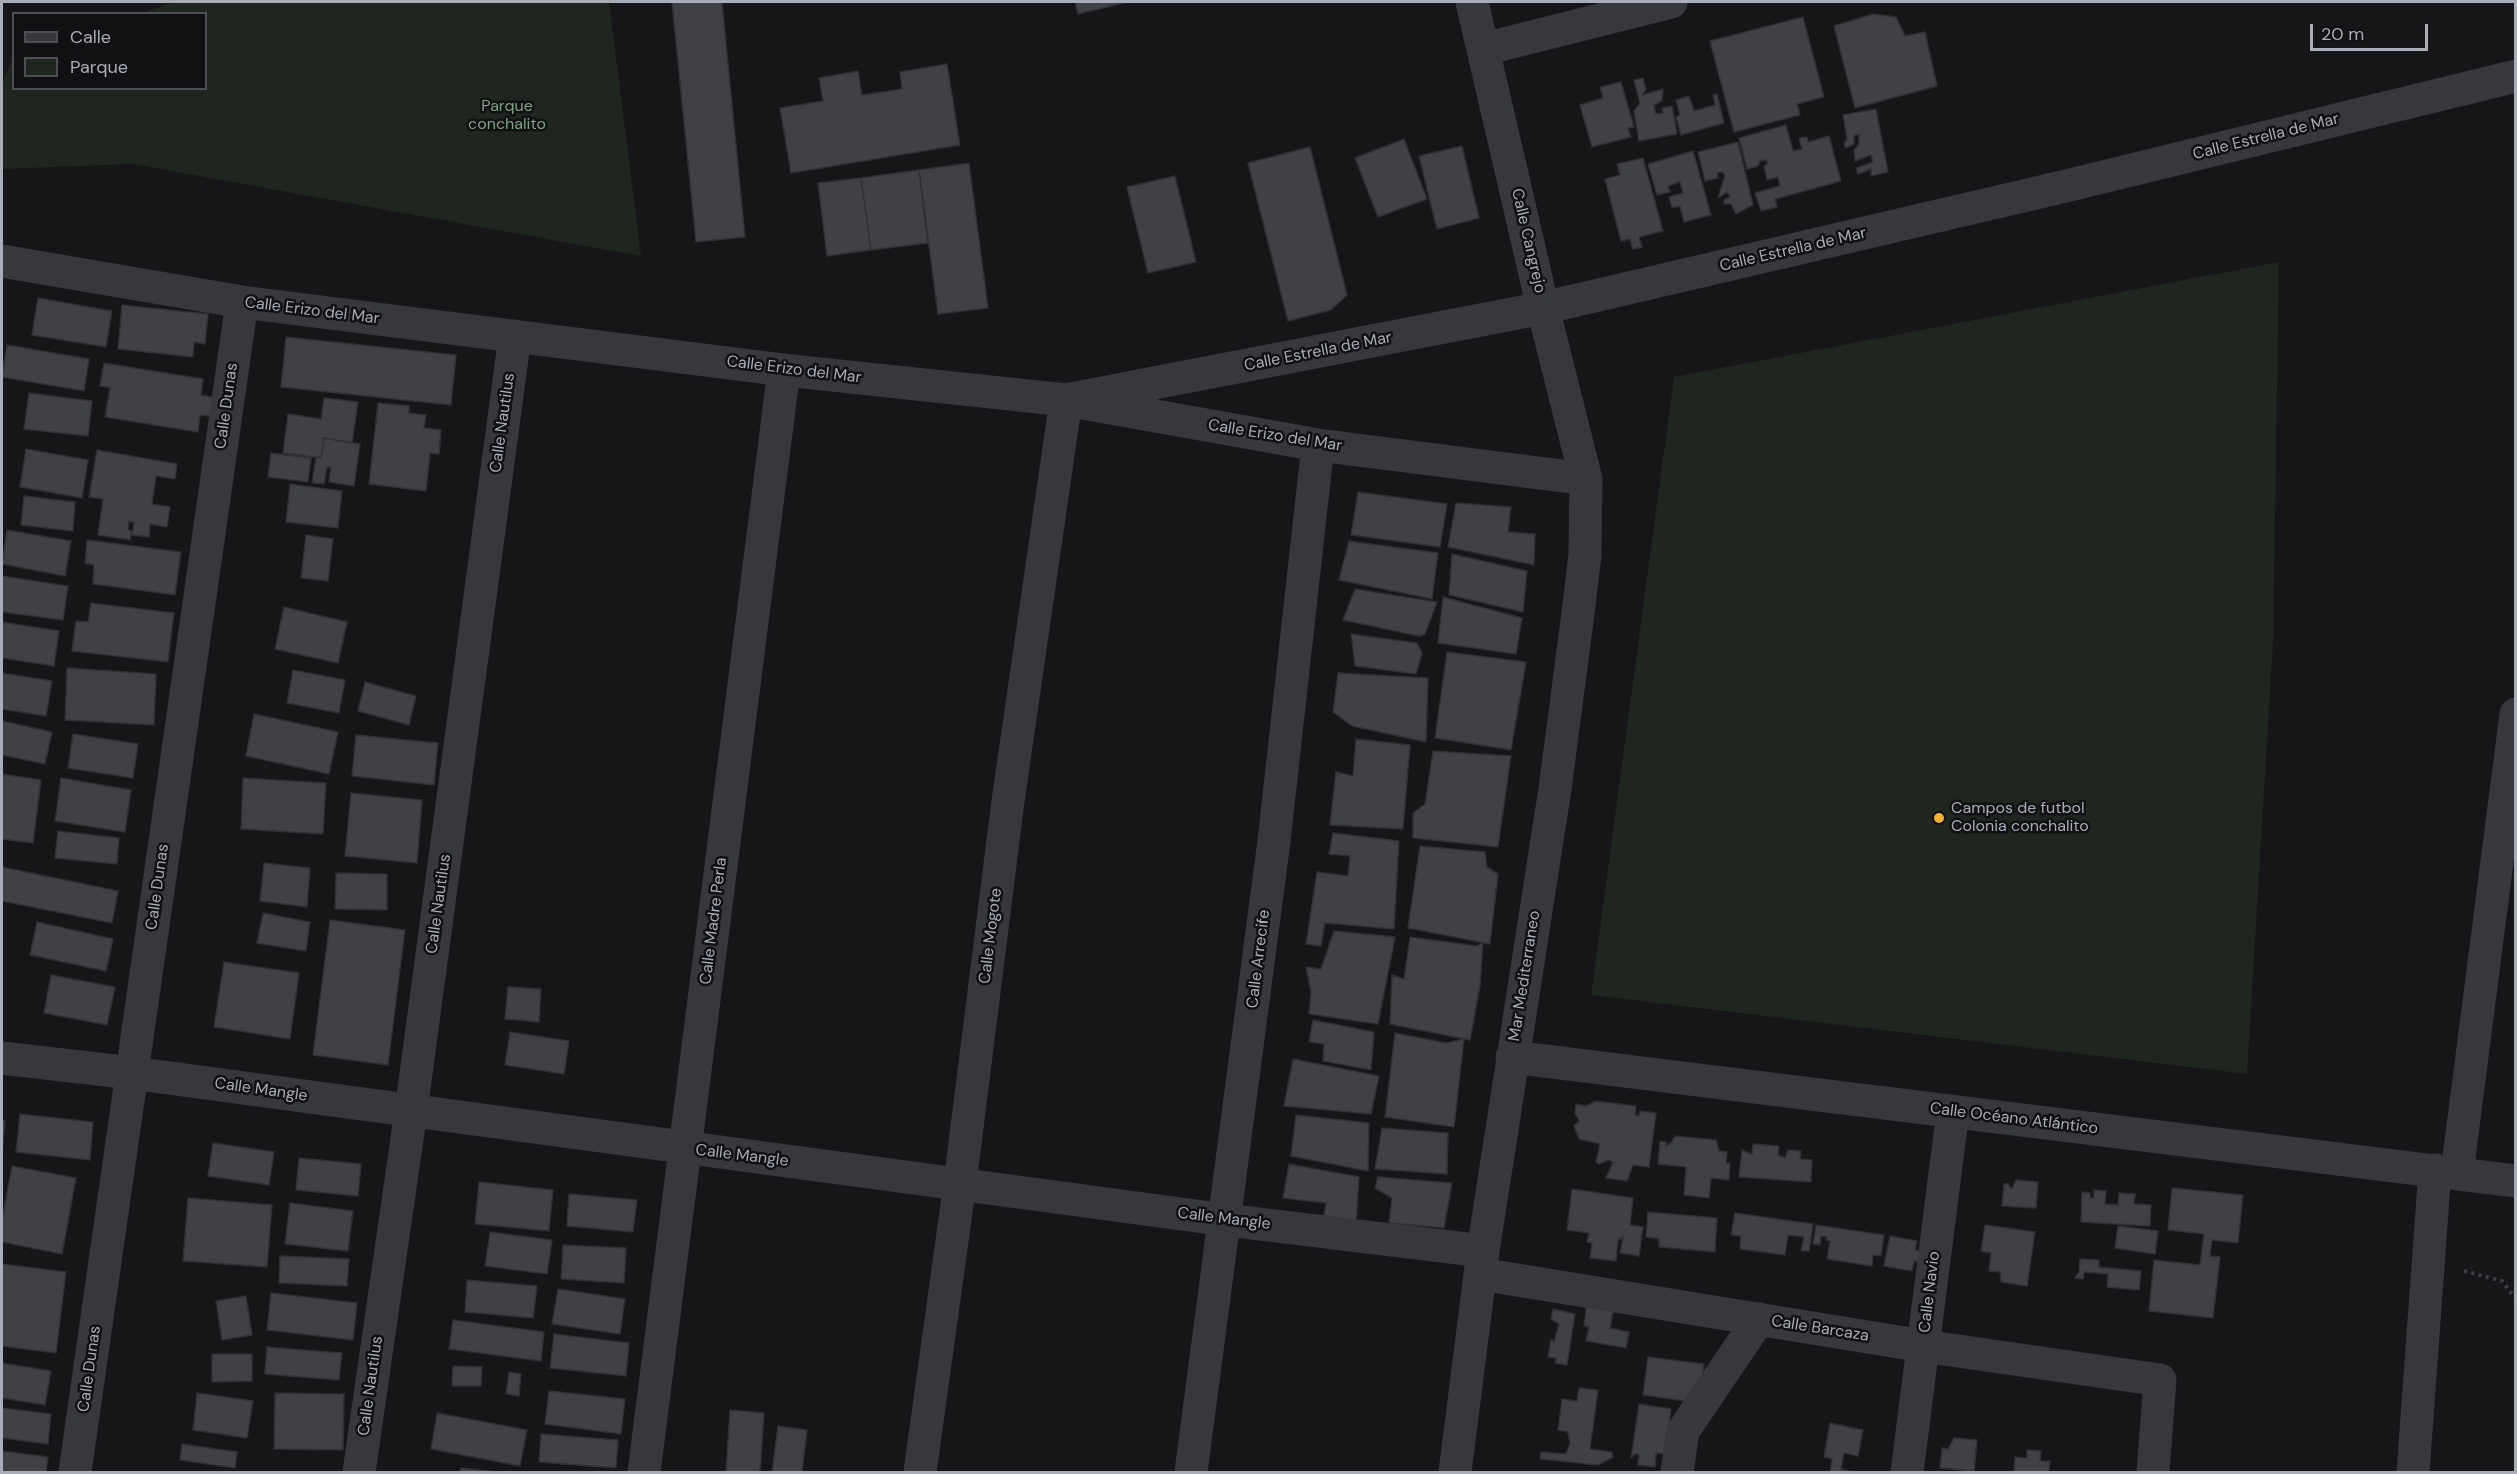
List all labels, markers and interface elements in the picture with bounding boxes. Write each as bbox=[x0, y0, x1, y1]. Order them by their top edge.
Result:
legend bbox=[12, 12, 207, 90]
scale bar bbox=[2313, 12, 2432, 50]
text: 20 m bbox=[2321, 22, 2364, 46]
text: Calle bbox=[70, 25, 111, 49]
text: Parque bbox=[70, 55, 128, 79]
park label: Parque conchalito bbox=[468, 97, 546, 135]
street label: Calle Estrella de Mar bbox=[2191, 110, 2341, 164]
street label: Calle Cangrejo bbox=[1507, 187, 1549, 295]
street label: Calle Estrella de Mar bbox=[1718, 224, 1868, 276]
street label: Calle Erizo del Mar bbox=[244, 293, 380, 329]
street label: Calle Estrella de Mar bbox=[1243, 328, 1393, 376]
street label: Calle Erizo del Mar bbox=[726, 352, 862, 388]
street label: Calle Dunas bbox=[211, 362, 243, 450]
street label: Calle Nautilus bbox=[487, 372, 519, 474]
street label: Calle Erizo del Mar bbox=[1207, 416, 1343, 456]
place label: Campos de futbol Colonia conchalito bbox=[1951, 799, 2089, 837]
marker: Campos de futbol Colonia conchalito bbox=[1932, 811, 1946, 825]
street label: Calle Dunas bbox=[142, 843, 174, 931]
street label: Calle Nautilus bbox=[423, 853, 455, 955]
street label: Calle Madre Perla bbox=[697, 856, 731, 986]
street label: Calle Mogote bbox=[976, 887, 1006, 985]
street label: Calle Arrecife bbox=[1243, 909, 1275, 1009]
street label: Mar Mediterraneo bbox=[1505, 909, 1545, 1043]
street label: Calle Mangle bbox=[213, 1074, 309, 1106]
street label: Calle Océano Atlántico bbox=[1929, 1099, 2099, 1139]
street label: Calle Mangle bbox=[694, 1141, 790, 1171]
street label: Calle Mangle bbox=[1176, 1204, 1272, 1234]
street label: Calle Navio bbox=[1915, 1250, 1945, 1334]
street label: Calle Barcaza bbox=[1770, 1312, 1870, 1346]
street label: Calle Dunas bbox=[74, 1325, 106, 1413]
street label: Calle Nautilus bbox=[355, 1335, 387, 1437]

